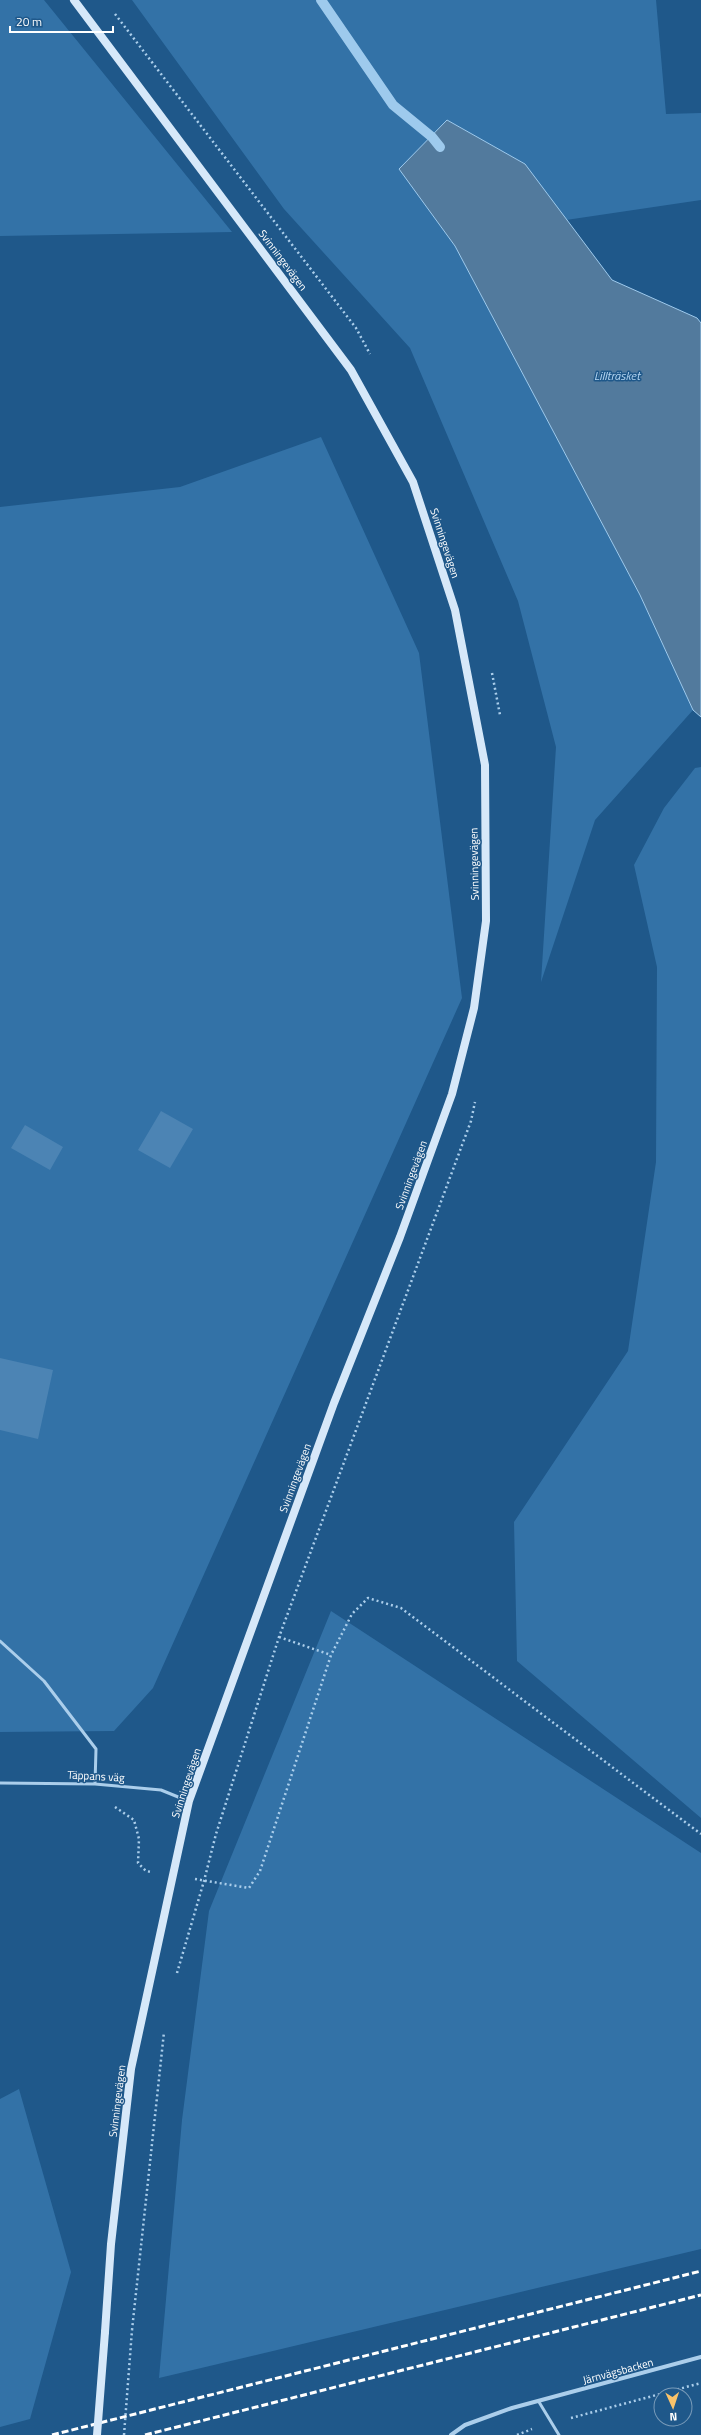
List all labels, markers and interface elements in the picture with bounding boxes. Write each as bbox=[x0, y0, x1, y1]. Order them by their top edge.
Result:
scale bar bbox=[10, 8, 113, 34]
text: 20 m bbox=[16, 12, 42, 31]
street label: Svinningevägen bbox=[255, 226, 311, 294]
water label: Lillträsket bbox=[594, 366, 641, 385]
street label: Svinningevägen bbox=[426, 506, 464, 580]
street label: Svinningevägen bbox=[465, 827, 483, 900]
street label: Svinningevägen bbox=[391, 1138, 431, 1212]
street label: Svinningevägen bbox=[275, 1441, 315, 1515]
street label: Svinningevägen bbox=[167, 1746, 205, 1820]
street label: Täppans väg bbox=[67, 1767, 125, 1786]
street label: Svinningevägen bbox=[105, 2064, 129, 2138]
street label: Järnvägsbacken bbox=[581, 2354, 655, 2388]
north arrow bbox=[653, 2387, 693, 2427]
text: N bbox=[669, 2409, 678, 2425]

